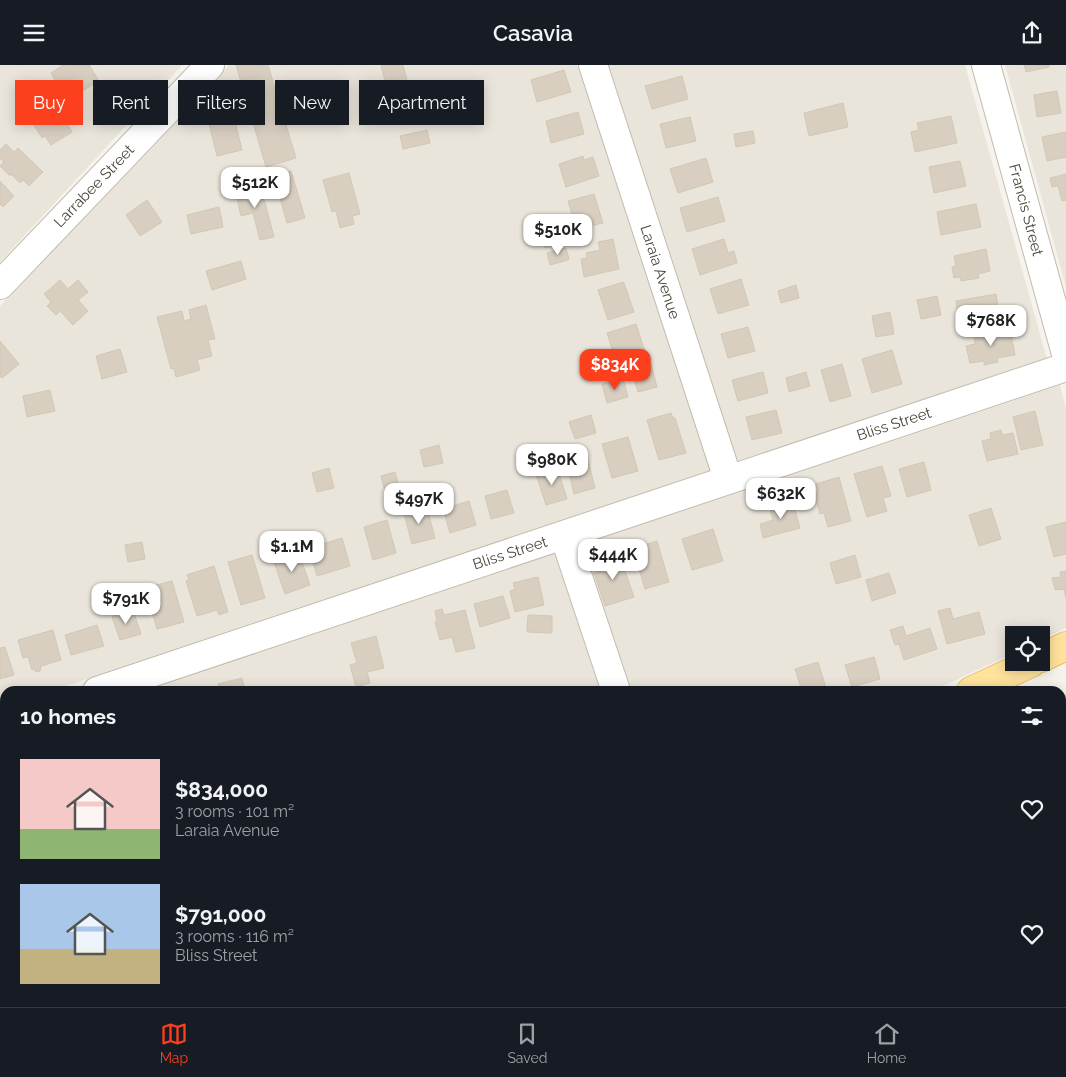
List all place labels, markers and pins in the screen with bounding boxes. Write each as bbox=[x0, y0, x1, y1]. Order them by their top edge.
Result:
pin: $512K bbox=[220, 167, 290, 209]
pin: $510K bbox=[523, 213, 593, 256]
pin: $768K bbox=[956, 305, 1026, 347]
pin: $834K bbox=[580, 349, 650, 391]
pin: $980K bbox=[517, 443, 587, 486]
pin: $632K bbox=[746, 477, 816, 520]
pin: $497K bbox=[384, 483, 454, 525]
pin: $1.1M bbox=[257, 531, 327, 573]
pin: $444K bbox=[578, 539, 648, 581]
pin: $791K bbox=[91, 583, 161, 625]

